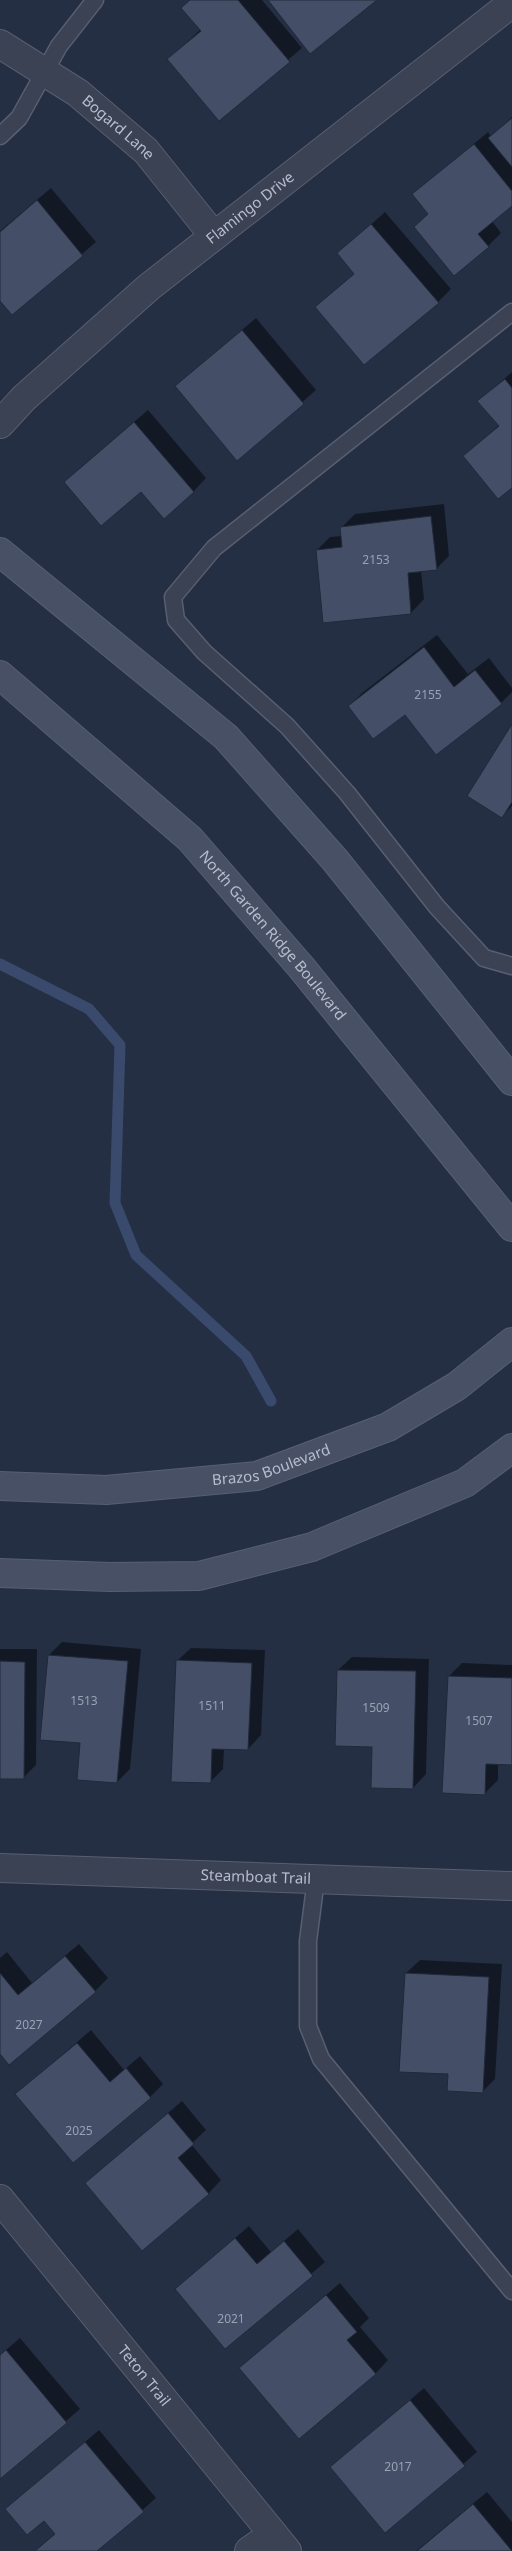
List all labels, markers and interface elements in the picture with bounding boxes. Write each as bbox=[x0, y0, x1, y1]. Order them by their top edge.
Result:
street label: Bogard Lane bbox=[78, 90, 160, 163]
street label: Flamingo Drive bbox=[201, 166, 298, 248]
house number: 2153 bbox=[362, 551, 390, 568]
house number: 2155 bbox=[414, 686, 442, 703]
street label: North Garden Ridge Boulevard bbox=[195, 846, 351, 1024]
street label: Brazos Boulevard bbox=[211, 1439, 333, 1489]
house number: 1513 bbox=[70, 1692, 98, 1709]
house number: 1511 bbox=[198, 1697, 226, 1714]
house number: 1509 bbox=[362, 1699, 390, 1716]
house number: 1507 bbox=[465, 1712, 493, 1729]
street label: Steamboat Trail bbox=[200, 1864, 311, 1888]
house number: 2027 bbox=[15, 2016, 43, 2033]
house number: 2025 bbox=[65, 2122, 93, 2139]
house number: 2021 bbox=[217, 2310, 245, 2327]
street label: Teton Trail bbox=[114, 2340, 176, 2410]
house number: 2017 bbox=[384, 2458, 412, 2475]

